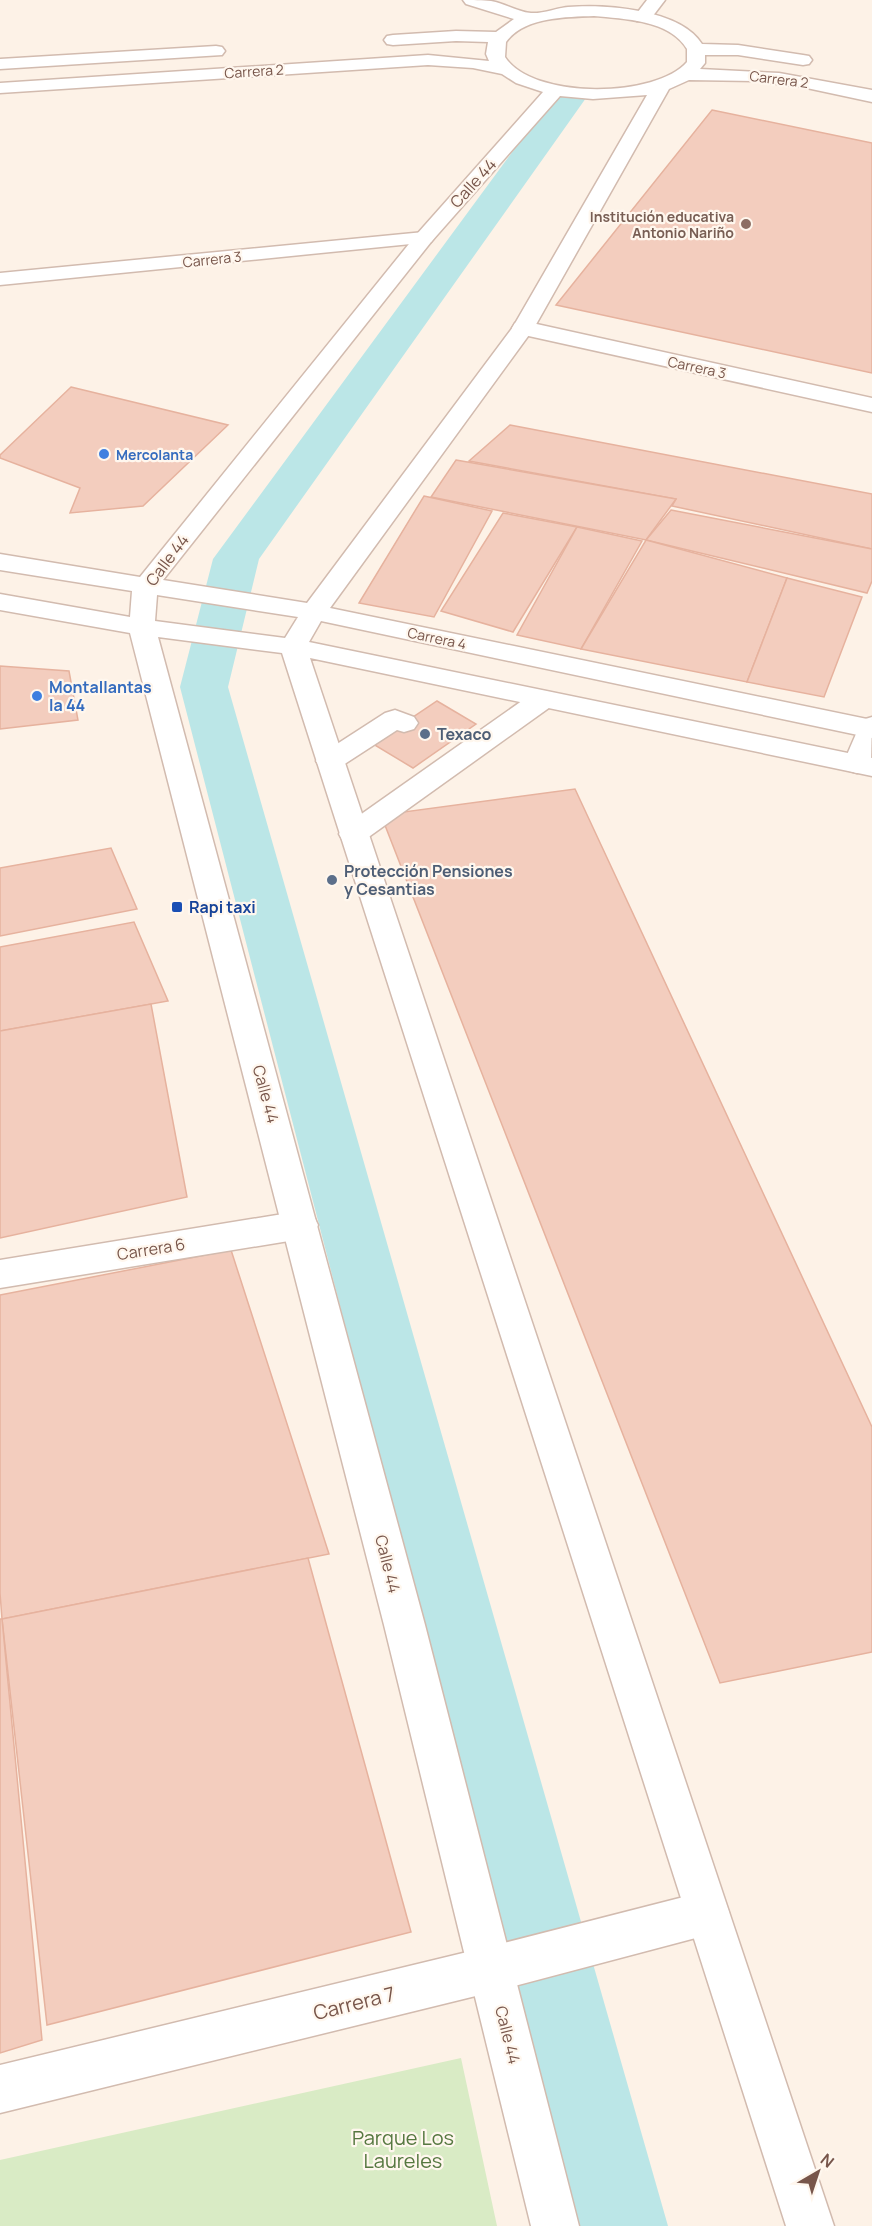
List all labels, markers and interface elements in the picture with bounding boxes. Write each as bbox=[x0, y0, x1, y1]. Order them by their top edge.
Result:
street label: Carrera 2 bbox=[224, 59, 284, 83]
street label: Carrera 2 bbox=[748, 66, 810, 92]
street label: Calle 44 bbox=[445, 154, 501, 212]
place label: Institución educativa Antonio Nariño bbox=[590, 207, 734, 242]
marker: Institución educativa Antonio Nariño bbox=[739, 217, 753, 231]
street label: Carrera 3 bbox=[182, 246, 242, 272]
street label: Carrera 3 bbox=[666, 352, 728, 382]
place label: Mercolanta bbox=[116, 445, 193, 464]
marker: Mercolanta bbox=[97, 447, 111, 461]
street label: Calle 44 bbox=[140, 530, 194, 590]
street label: Carrera 4 bbox=[406, 623, 468, 653]
place label: Montallantas la 44 bbox=[49, 676, 152, 716]
marker: Montallantas la 44 bbox=[30, 689, 44, 703]
place label: Texaco bbox=[437, 723, 491, 745]
marker: Texaco bbox=[418, 727, 432, 741]
place label: Protección Pensiones y Cesantias bbox=[344, 860, 513, 900]
marker: Protección Pensiones y Cesantias bbox=[325, 873, 339, 887]
place label: Rapi taxi bbox=[189, 896, 256, 918]
marker: Rapi taxi bbox=[170, 900, 184, 914]
street label: Calle 44 bbox=[248, 1062, 284, 1126]
street label: Carrera 6 bbox=[115, 1233, 187, 1265]
street label: Calle 44 bbox=[370, 1533, 406, 1595]
street label: Carrera 7 bbox=[310, 1980, 398, 2026]
street label: Calle 44 bbox=[490, 2004, 526, 2066]
park label: Parque Los Laureles bbox=[352, 2124, 454, 2174]
north arrow bbox=[788, 2142, 848, 2202]
text: N bbox=[816, 2148, 839, 2173]

